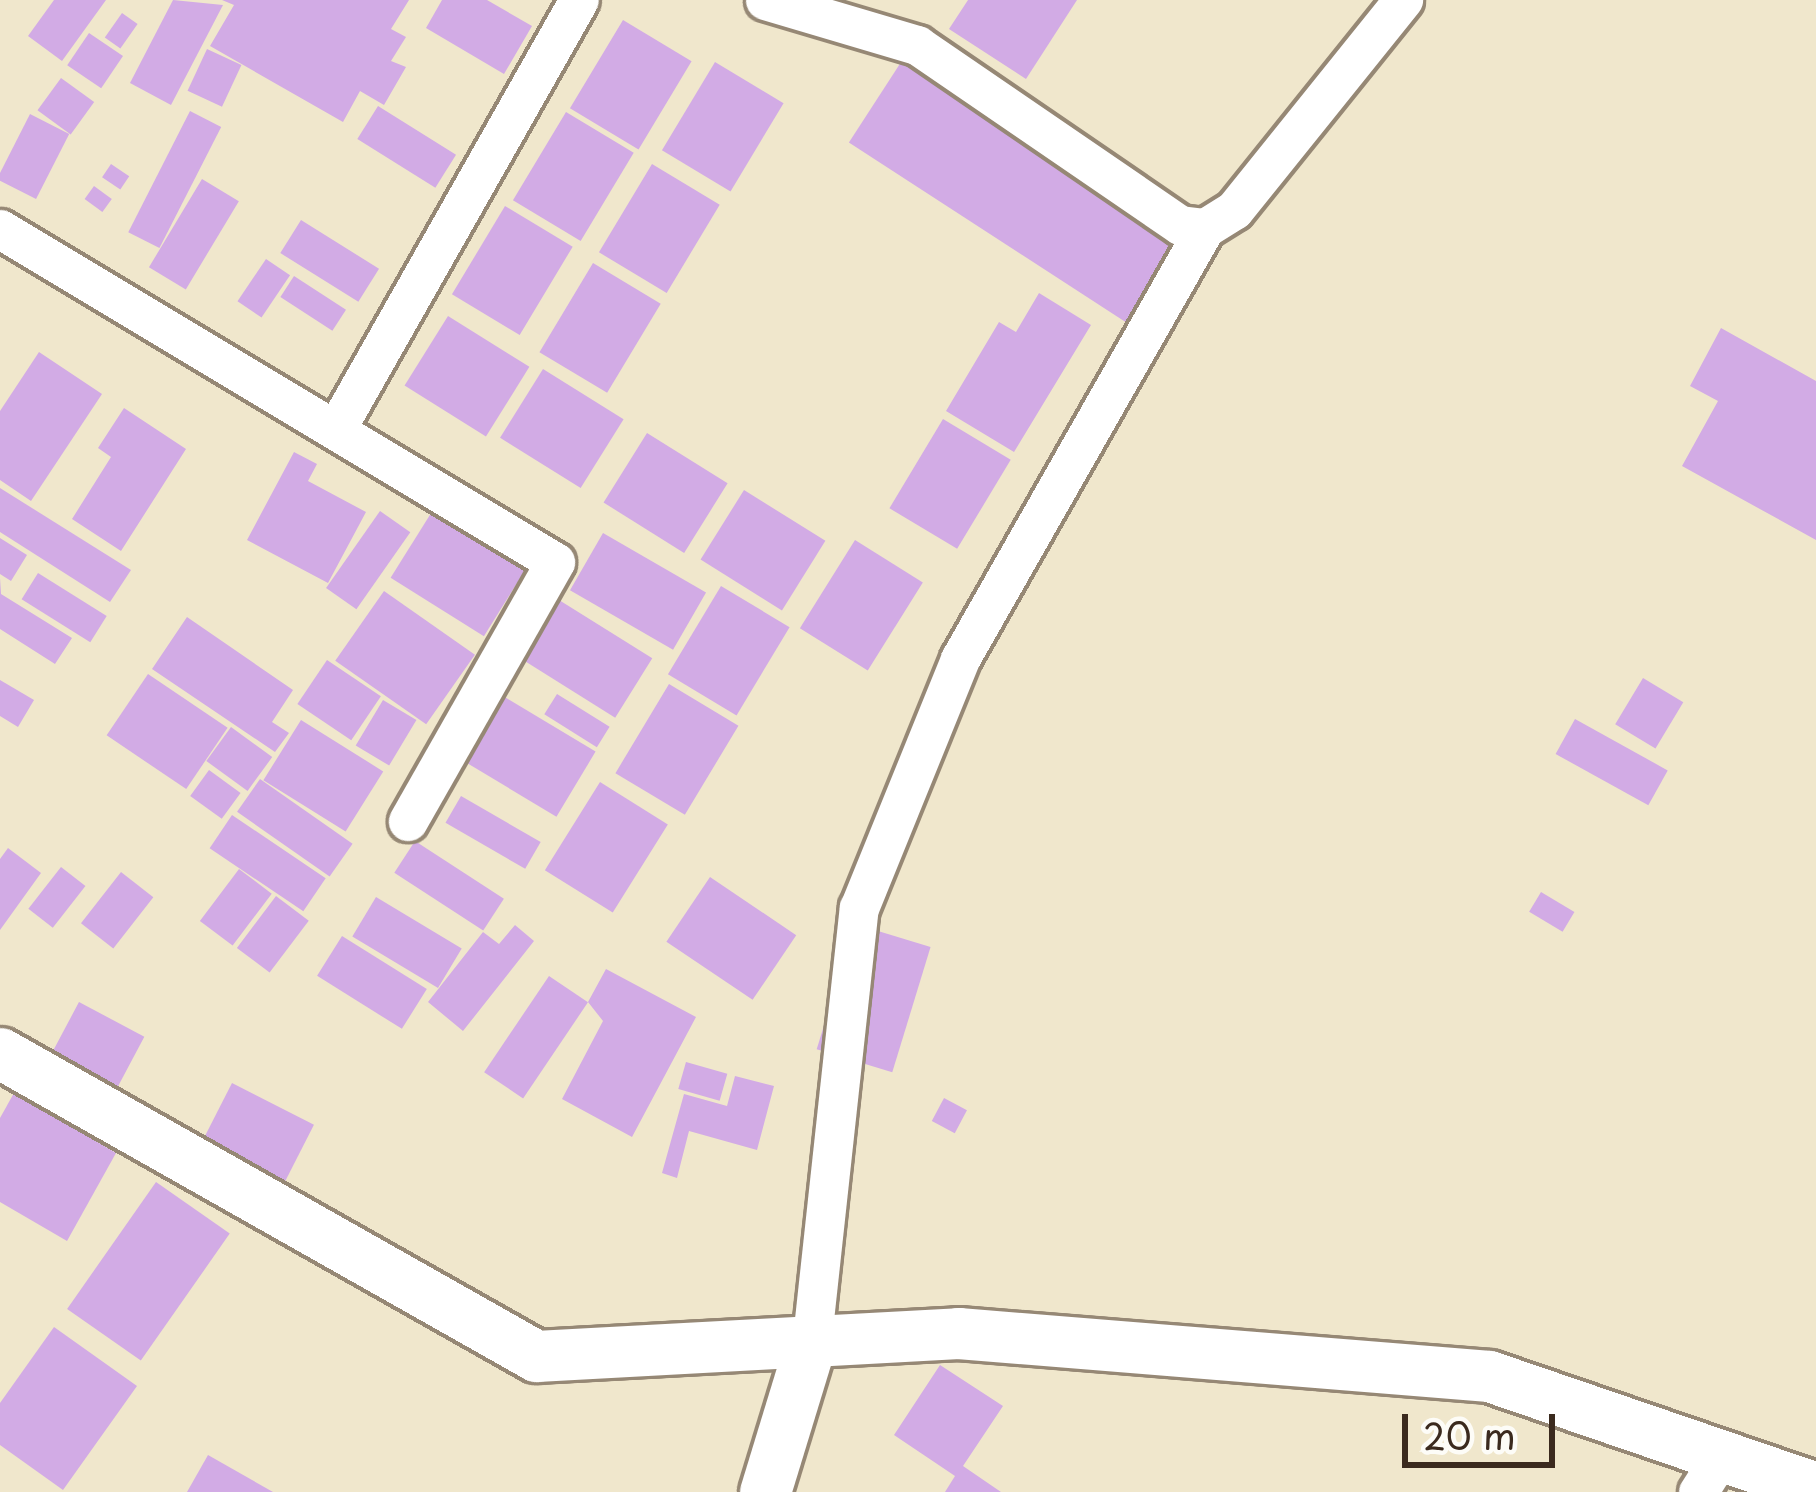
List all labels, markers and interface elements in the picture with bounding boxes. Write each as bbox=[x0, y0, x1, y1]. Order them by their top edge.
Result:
scale bar bbox=[1408, 1390, 1561, 1464]
text: 20 m bbox=[1423, 1408, 1516, 1462]

